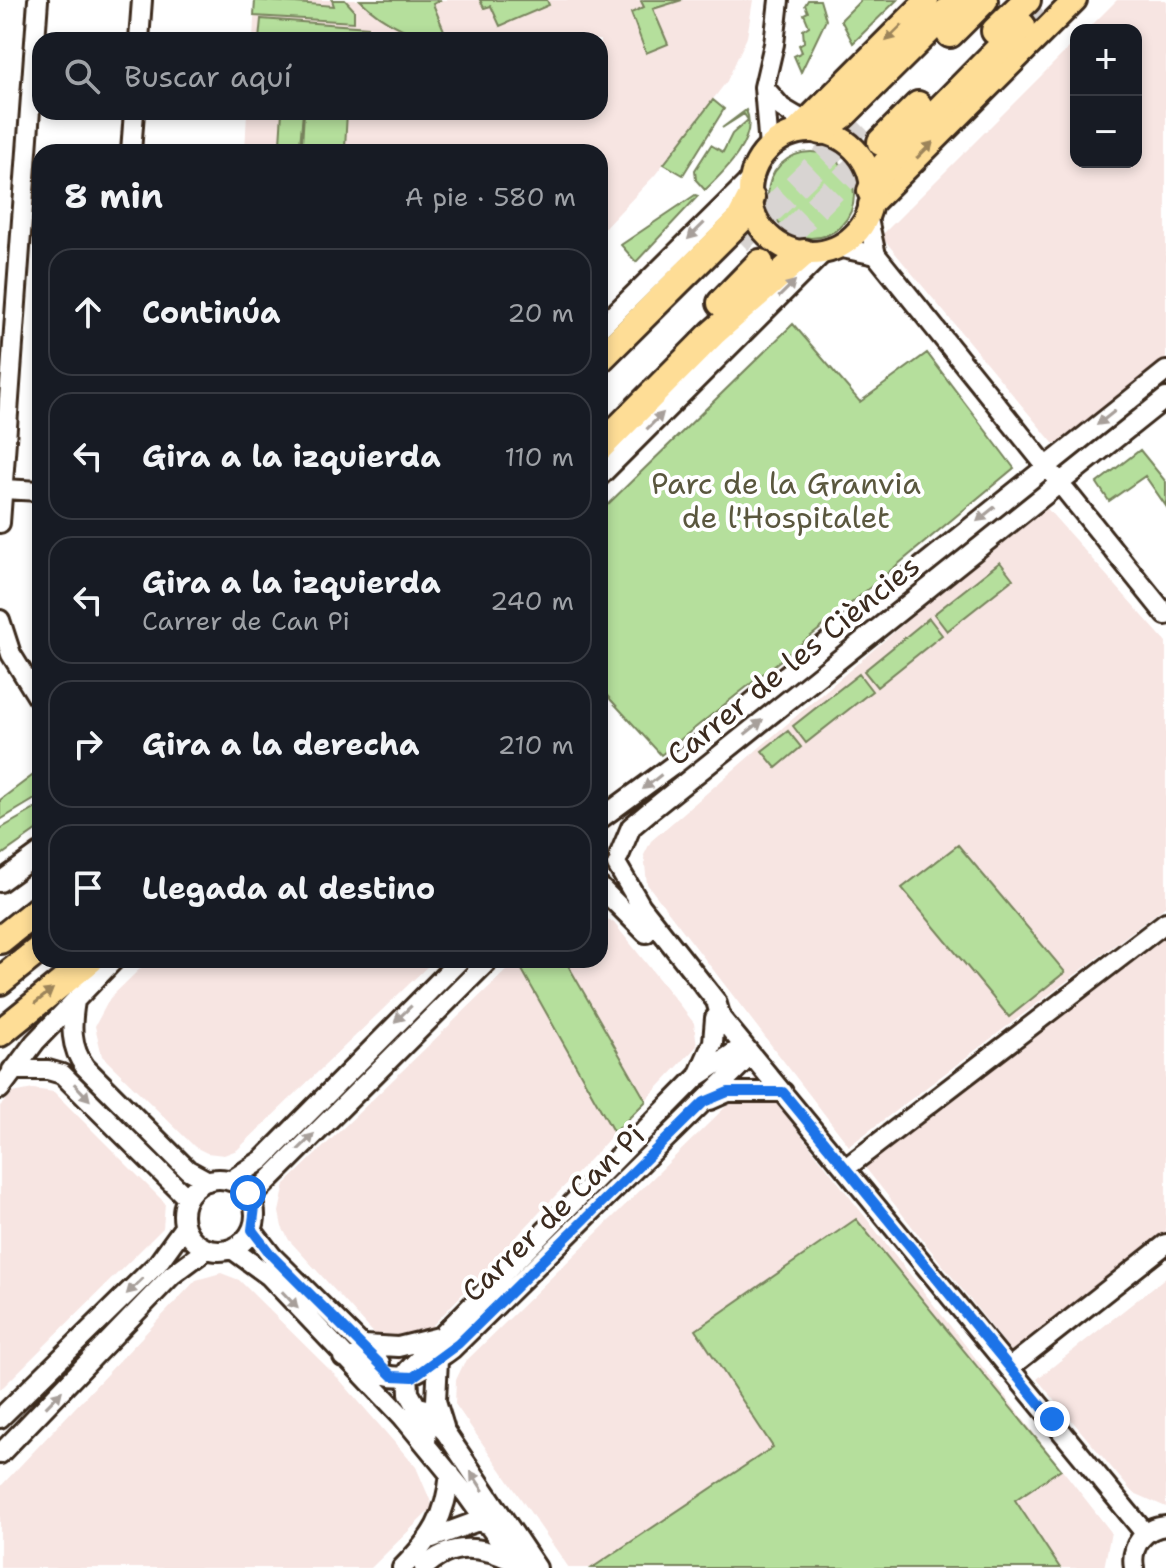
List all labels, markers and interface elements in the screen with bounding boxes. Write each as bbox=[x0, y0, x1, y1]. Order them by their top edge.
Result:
one-way arrow bbox=[885, 23, 904, 42]
map controls bbox=[1070, 24, 1142, 168]
button: + bbox=[1070, 24, 1142, 96]
search box bbox=[32, 32, 608, 120]
icon: search bbox=[60, 54, 104, 98]
text: Buscar aquí bbox=[124, 56, 292, 97]
button: − bbox=[1070, 96, 1142, 168]
one-way arrow bbox=[915, 141, 934, 160]
text: 8 min bbox=[64, 173, 163, 219]
text: A pie · 580 m bbox=[405, 179, 576, 214]
one-way arrow bbox=[688, 221, 706, 240]
one-way arrow bbox=[777, 280, 796, 299]
icon: ahead bbox=[66, 290, 110, 334]
text: Continúa bbox=[142, 292, 281, 333]
text: 20 m bbox=[507, 295, 574, 330]
one-way arrow bbox=[1096, 410, 1116, 426]
one-way arrow bbox=[645, 412, 664, 431]
icon: left bbox=[66, 434, 110, 478]
text: Gira a la izquierda bbox=[142, 436, 441, 477]
text: 110 m bbox=[504, 439, 574, 474]
park label: Parc de la Granvia de l'Hospitalet bbox=[651, 463, 921, 538]
one-way arrow bbox=[976, 505, 996, 522]
street label: Carrer de les Ciències bbox=[658, 545, 928, 775]
text: Gira a la izquierda bbox=[142, 562, 441, 603]
icon: left bbox=[66, 578, 110, 622]
text: 240 m bbox=[490, 583, 574, 618]
text: Carrer de Can Pi bbox=[142, 603, 350, 638]
one-way arrow bbox=[744, 720, 764, 736]
icon: right bbox=[66, 722, 110, 766]
text: Gira a la derecha bbox=[142, 724, 420, 765]
text: 210 m bbox=[497, 727, 574, 762]
one-way arrow bbox=[642, 773, 662, 789]
icon: arrive bbox=[66, 866, 110, 910]
text: Llegada al destino bbox=[142, 868, 435, 909]
one-way arrow bbox=[34, 988, 54, 1004]
one-way arrow bbox=[394, 1004, 413, 1023]
one-way arrow bbox=[73, 1083, 91, 1102]
street label: Carrer de Can Pi bbox=[453, 1115, 653, 1311]
one-way arrow bbox=[296, 1133, 315, 1152]
route start bbox=[230, 1175, 266, 1211]
one-way arrow bbox=[126, 1276, 145, 1295]
one-way arrow bbox=[281, 1290, 299, 1309]
one-way arrow bbox=[44, 1390, 63, 1409]
route end bbox=[1034, 1401, 1070, 1437]
one-way arrow bbox=[471, 1470, 485, 1492]

